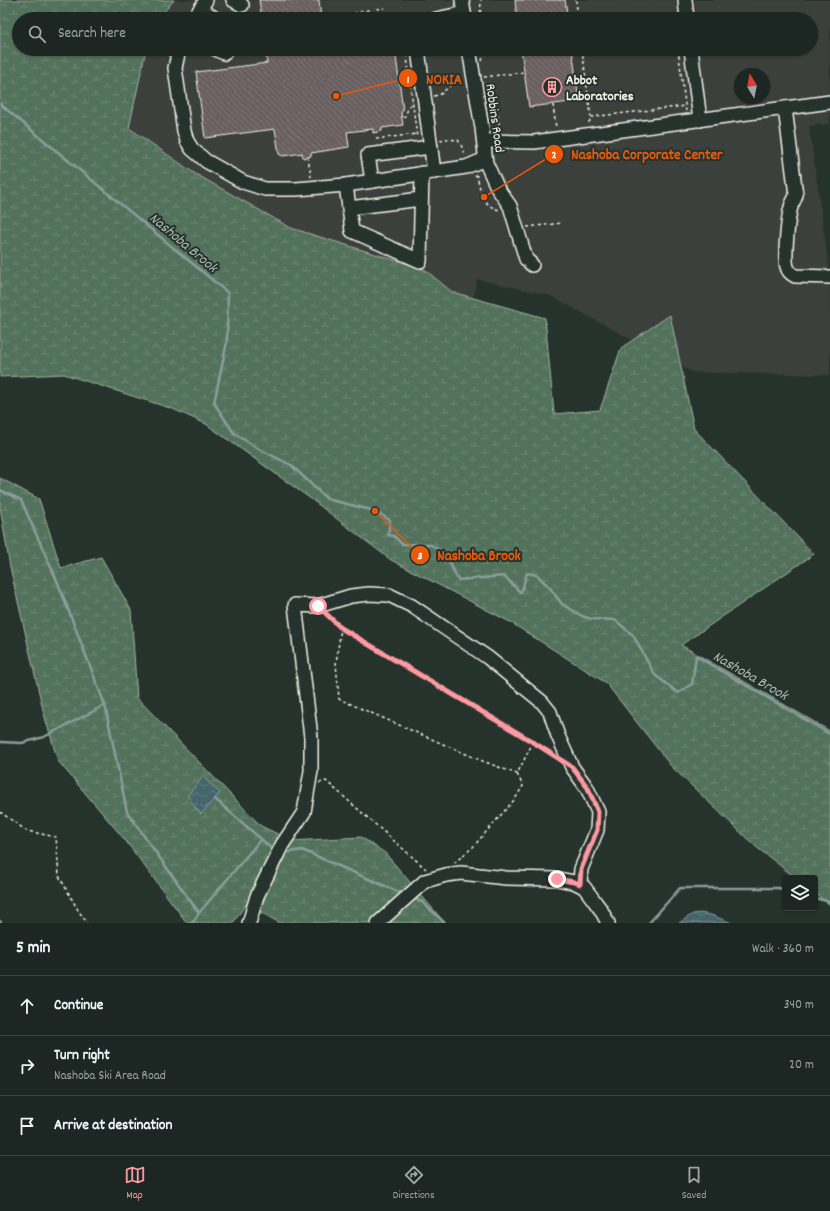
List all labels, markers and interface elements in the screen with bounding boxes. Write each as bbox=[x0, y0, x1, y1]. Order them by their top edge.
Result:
search box bbox=[12, 12, 818, 56]
icon: search bbox=[26, 23, 48, 45]
text: Search here bbox=[58, 23, 126, 45]
callout: NOKIA bbox=[398, 65, 470, 92]
north arrow bbox=[734, 68, 770, 104]
text: NOKIA bbox=[426, 70, 462, 92]
place label: Abbot Laboratories bbox=[566, 71, 634, 107]
text: 1 bbox=[407, 72, 410, 89]
building icon: Abbot Laboratories bbox=[541, 76, 563, 98]
street label: Robbins Road bbox=[479, 82, 509, 154]
callout: Nashoba Corporate Center bbox=[544, 140, 731, 167]
text: Nashoba Corporate Center bbox=[571, 145, 723, 167]
text: 2 bbox=[551, 147, 557, 164]
water label: Nashoba Brook bbox=[144, 208, 223, 280]
callout: Nashoba Brook bbox=[410, 541, 529, 568]
text: Nashoba Brook bbox=[437, 546, 521, 568]
text: 3 bbox=[417, 548, 423, 565]
route start bbox=[309, 597, 327, 615]
water label: Nashoba Brook bbox=[708, 646, 793, 708]
route end bbox=[548, 870, 566, 888]
map controls bbox=[782, 875, 818, 911]
button: layers bbox=[782, 875, 818, 911]
text: 5 min bbox=[16, 937, 50, 961]
text: Walk · 360 m bbox=[752, 940, 814, 959]
icon: ahead bbox=[16, 995, 38, 1017]
text: Continue bbox=[54, 995, 103, 1017]
text: 340 m bbox=[784, 996, 814, 1015]
text: Turn right bbox=[54, 1045, 110, 1067]
icon: right bbox=[16, 1055, 38, 1077]
text: 20 m bbox=[789, 1056, 814, 1075]
text: Nashoba Ski Area Road bbox=[54, 1067, 166, 1086]
icon: arrive bbox=[16, 1115, 38, 1137]
text: Arrive at destination bbox=[54, 1115, 172, 1137]
tab: Map bbox=[124, 1164, 146, 1204]
tab: Directions bbox=[393, 1164, 435, 1204]
tab: Saved bbox=[682, 1164, 706, 1204]

